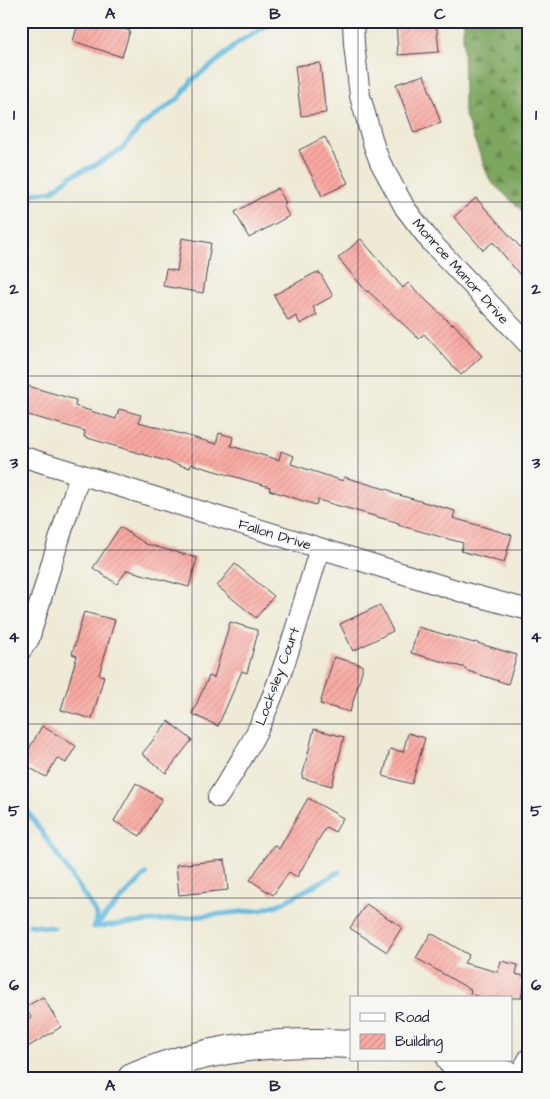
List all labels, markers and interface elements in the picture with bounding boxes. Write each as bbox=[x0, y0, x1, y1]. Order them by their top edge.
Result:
text: A bbox=[105, 3, 116, 25]
text: B bbox=[269, 3, 281, 25]
text: C bbox=[434, 3, 446, 25]
text: 1 bbox=[13, 104, 16, 126]
text: 1 bbox=[535, 104, 538, 126]
street label: Monroe Manor Drive bbox=[407, 214, 513, 329]
text: 2 bbox=[8, 278, 19, 300]
text: 2 bbox=[530, 278, 541, 300]
text: 3 bbox=[9, 452, 19, 474]
text: 3 bbox=[531, 452, 541, 474]
street label: Fallon Drive bbox=[236, 514, 314, 556]
street label: Locksley Court bbox=[251, 624, 305, 728]
text: 4 bbox=[9, 626, 20, 648]
text: 4 bbox=[531, 626, 542, 648]
text: 5 bbox=[8, 800, 20, 822]
text: 5 bbox=[530, 800, 542, 822]
text: 6 bbox=[9, 974, 19, 996]
text: 6 bbox=[531, 974, 541, 996]
legend bbox=[350, 996, 512, 1062]
text: Road bbox=[395, 1007, 430, 1028]
text: Building bbox=[395, 1031, 443, 1053]
text: A bbox=[105, 1075, 116, 1097]
text: B bbox=[269, 1075, 281, 1097]
text: C bbox=[434, 1075, 446, 1097]

